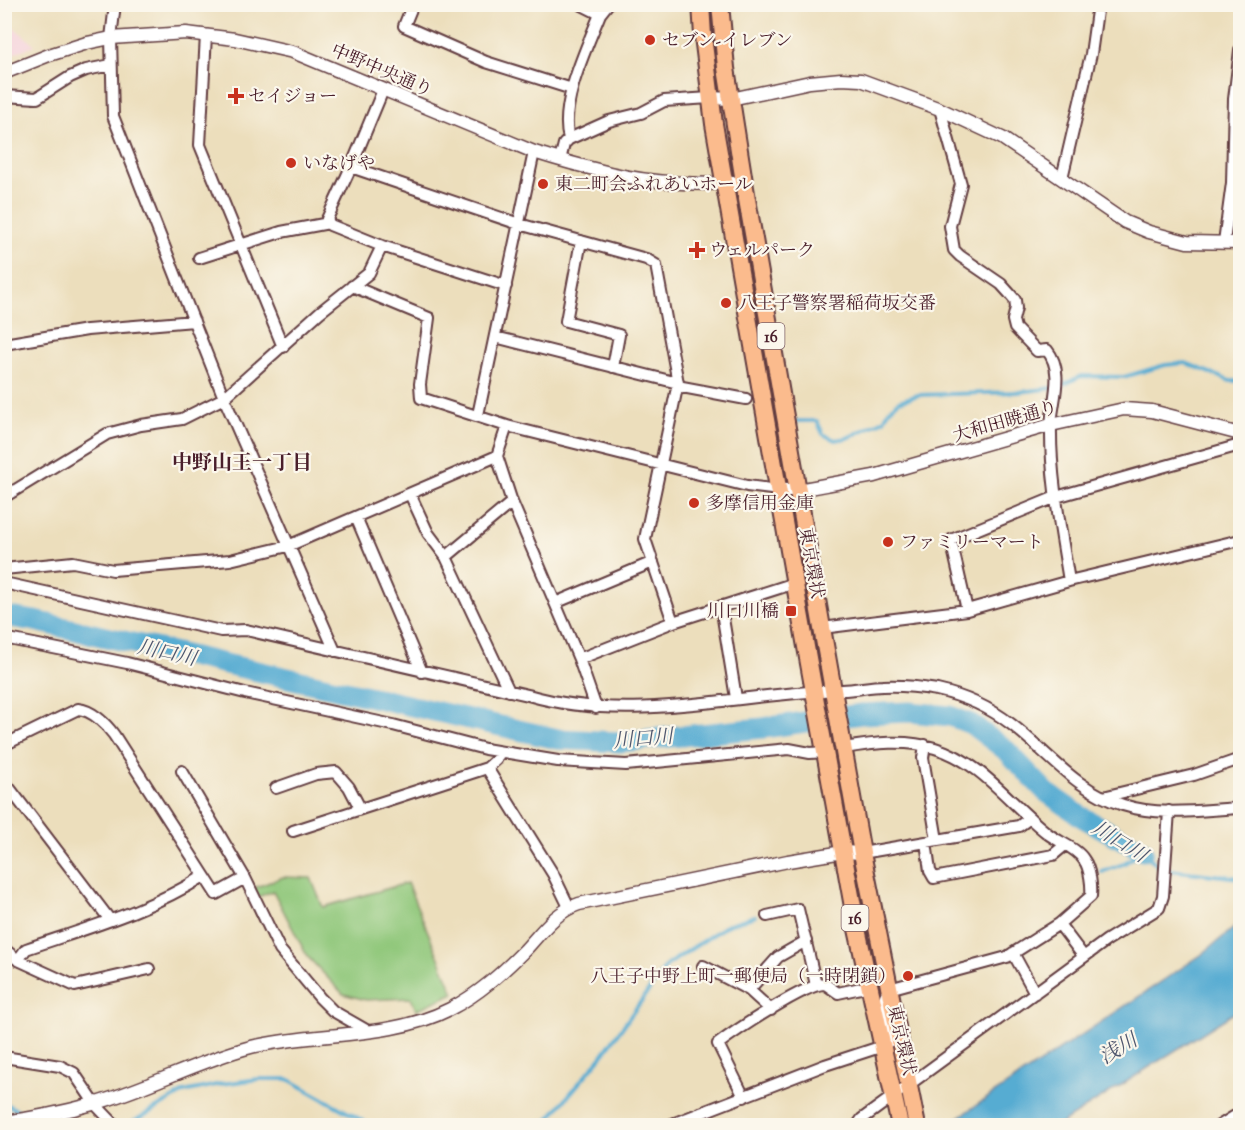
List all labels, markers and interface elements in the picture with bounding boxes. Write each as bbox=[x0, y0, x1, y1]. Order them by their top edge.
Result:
place label: セブン-イレブン bbox=[662, 29, 793, 55]
marker: セブン-イレブン bbox=[643, 33, 657, 47]
street label: 中野中央通り bbox=[326, 39, 436, 105]
place label: セイジョー bbox=[248, 85, 337, 111]
marker: セイジョー bbox=[229, 89, 243, 103]
place label: いなげや bbox=[303, 152, 375, 178]
marker: いなげや bbox=[284, 156, 298, 170]
place label: 東二町会ふれあいホール bbox=[555, 173, 753, 199]
marker: 東二町会ふれあいホール bbox=[536, 177, 550, 191]
place label: ウェルパーク bbox=[709, 239, 815, 265]
marker: ウェルパーク bbox=[690, 243, 704, 257]
place label: 八王子警察署稲荷坂交番 bbox=[738, 292, 936, 318]
marker: 八王子警察署稲荷坂交番 bbox=[719, 296, 733, 310]
road number: 16 bbox=[758, 323, 784, 349]
street label: 大和田暁通り bbox=[950, 396, 1061, 450]
district label: 中野山王一丁目 bbox=[172, 450, 312, 479]
place label: 多摩信用金庫 bbox=[706, 492, 814, 518]
marker: 多摩信用金庫 bbox=[687, 496, 701, 510]
street label: 東京環状 bbox=[791, 526, 829, 601]
place label: ファミリーマート bbox=[900, 531, 1044, 557]
marker: ファミリーマート bbox=[881, 535, 895, 549]
place label: 川口川橋 bbox=[707, 600, 779, 626]
marker: 川口川橋 bbox=[784, 604, 798, 618]
water label: 川口川 bbox=[134, 634, 201, 675]
water label: 川口川 bbox=[612, 723, 676, 758]
water label: 川口川 bbox=[1086, 815, 1153, 872]
road number: 16 bbox=[842, 905, 868, 931]
place label: 八王子中野上町一郵便局（一時閉鎖） bbox=[590, 965, 896, 991]
marker: 八王子中野上町一郵便局（一時閉鎖） bbox=[901, 969, 915, 983]
street label: 東京環状 bbox=[879, 1002, 921, 1078]
water label: 浅川 bbox=[1095, 1026, 1146, 1073]

